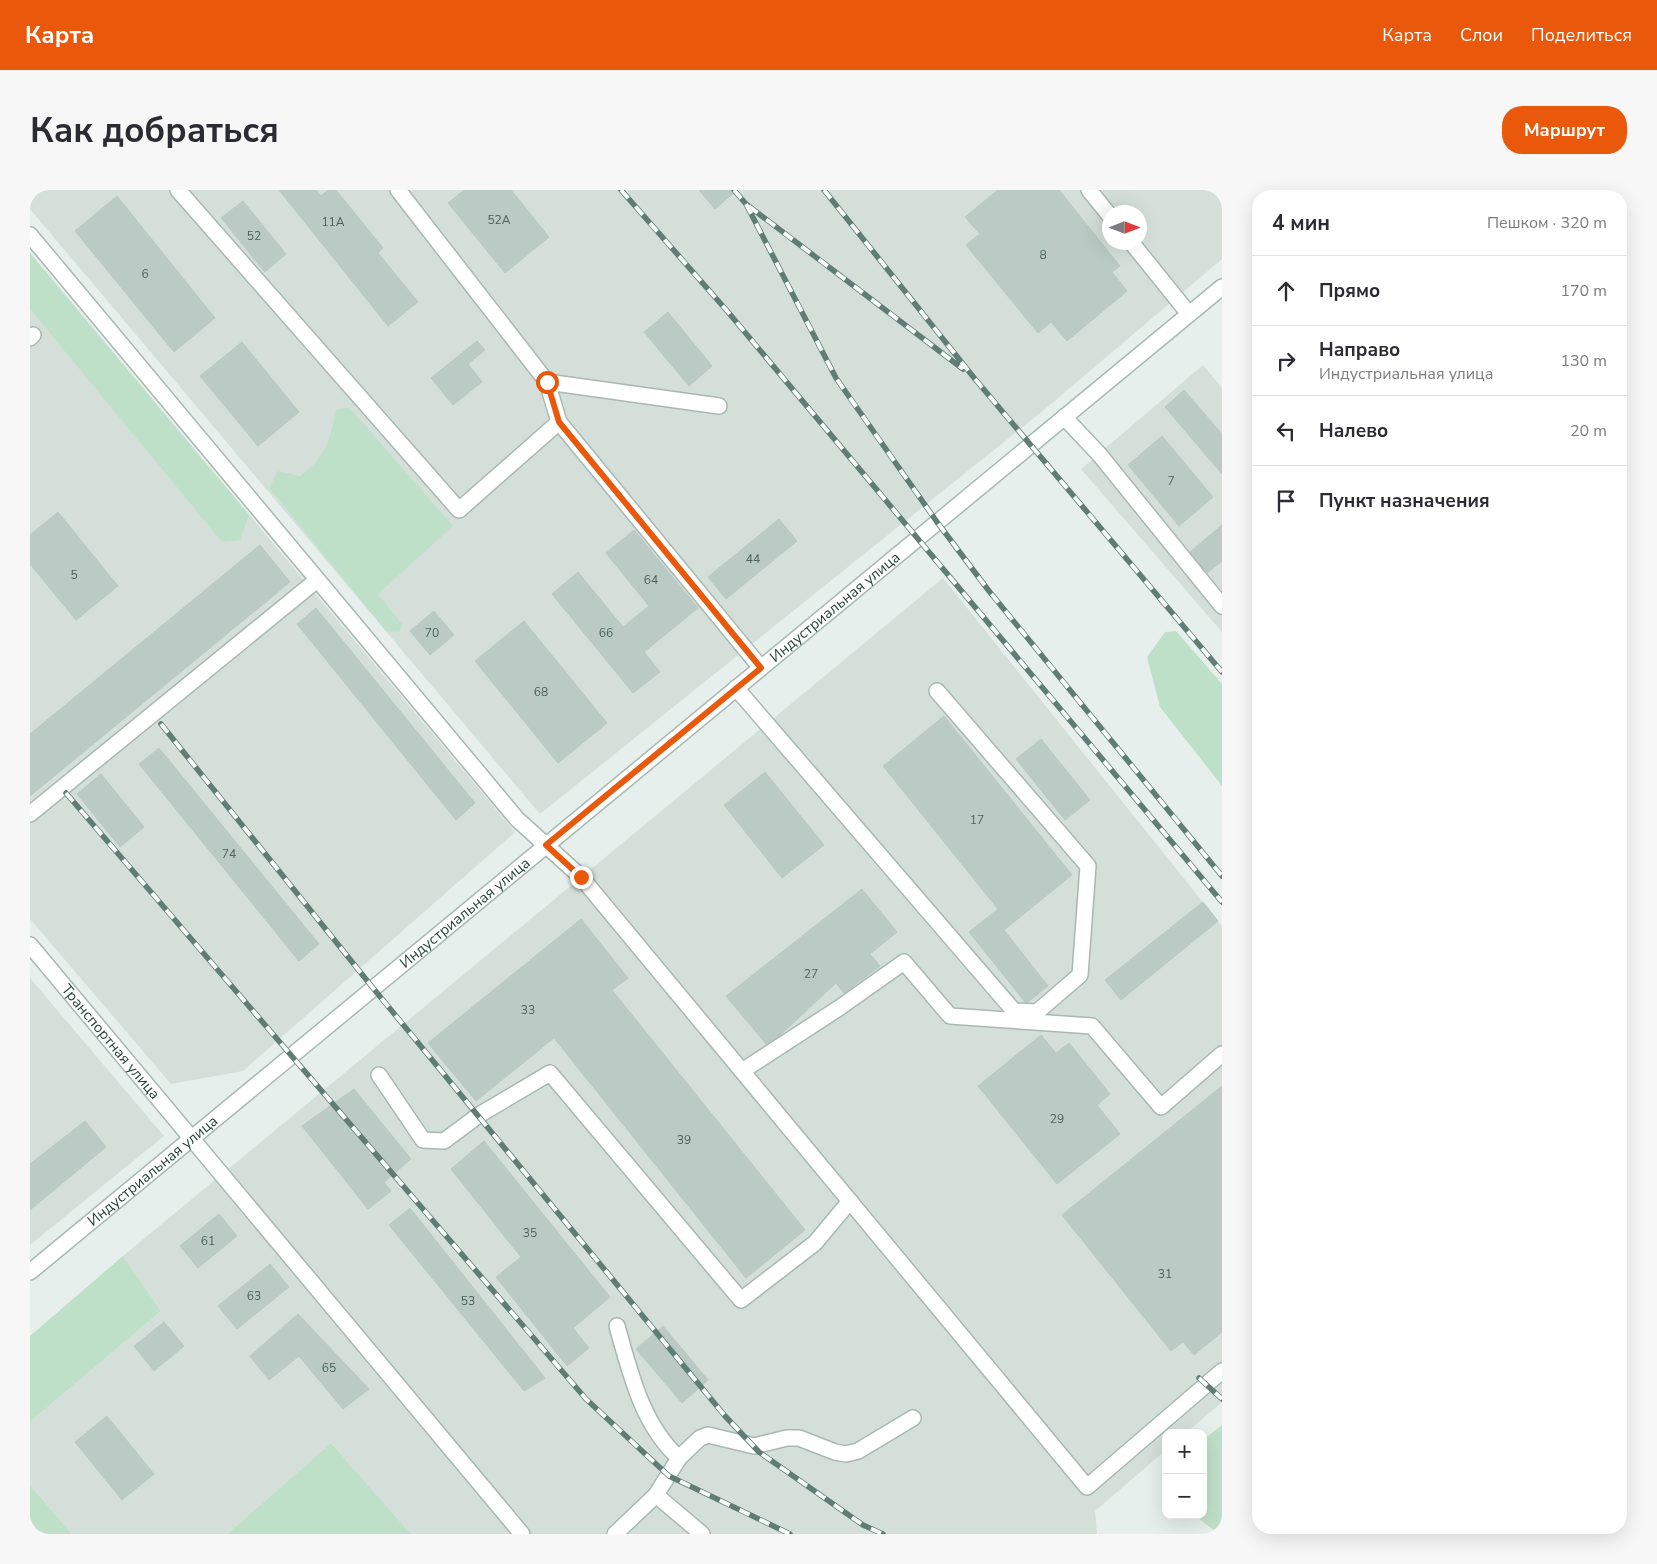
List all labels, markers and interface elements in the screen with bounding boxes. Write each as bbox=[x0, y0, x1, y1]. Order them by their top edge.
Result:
text: Карта bbox=[25, 19, 94, 51]
text: Карта bbox=[1382, 23, 1432, 47]
text: Слои bbox=[1460, 23, 1503, 47]
text: Поделиться bbox=[1531, 23, 1632, 47]
button: Маршрут bbox=[1502, 106, 1627, 154]
text: Как добраться bbox=[30, 107, 279, 154]
north arrow bbox=[1102, 205, 1147, 250]
text: 4 мин bbox=[1272, 209, 1330, 237]
house number: 52А bbox=[487, 212, 511, 228]
text: Пешком · 320 m bbox=[1487, 212, 1607, 234]
house number: 11А bbox=[321, 214, 345, 230]
house number: 52 bbox=[247, 228, 261, 244]
house number: 8 bbox=[1039, 247, 1047, 263]
house number: 6 bbox=[141, 266, 149, 282]
icon: ahead bbox=[1272, 277, 1300, 305]
text: Прямо bbox=[1319, 278, 1380, 304]
text: 170 m bbox=[1560, 280, 1607, 302]
text: Направо bbox=[1319, 337, 1400, 363]
icon: right bbox=[1272, 347, 1300, 375]
text: 130 m bbox=[1560, 350, 1607, 372]
text: Индустриальная улица bbox=[1319, 363, 1493, 385]
route start bbox=[536, 371, 559, 394]
icon: left bbox=[1272, 417, 1300, 445]
text: Налево bbox=[1319, 418, 1388, 444]
text: 20 m bbox=[1570, 420, 1607, 442]
house number: 7 bbox=[1167, 473, 1175, 489]
icon: arrive bbox=[1272, 487, 1300, 515]
text: Пункт назначения bbox=[1319, 488, 1490, 514]
street label: Индустриальная улица bbox=[765, 547, 904, 667]
house number: 44 bbox=[746, 551, 760, 567]
house number: 5 bbox=[70, 567, 78, 583]
house number: 64 bbox=[644, 572, 658, 588]
house number: 70 bbox=[425, 625, 439, 641]
house number: 66 bbox=[599, 625, 613, 641]
house number: 68 bbox=[534, 684, 548, 700]
house number: 17 bbox=[970, 812, 984, 828]
house number: 74 bbox=[222, 846, 236, 862]
street label: Индустриальная улица bbox=[395, 853, 534, 973]
route end bbox=[570, 866, 593, 889]
house number: 27 bbox=[804, 966, 818, 982]
street label: Транспортная улица bbox=[57, 980, 165, 1104]
house number: 33 bbox=[521, 1002, 535, 1018]
street label: Индустриальная улица bbox=[83, 1111, 222, 1231]
house number: 29 bbox=[1050, 1111, 1064, 1127]
house number: 39 bbox=[677, 1132, 691, 1148]
house number: 35 bbox=[523, 1225, 537, 1241]
house number: 61 bbox=[201, 1233, 215, 1249]
house number: 31 bbox=[1158, 1266, 1172, 1282]
house number: 63 bbox=[247, 1288, 261, 1304]
house number: 53 bbox=[461, 1293, 475, 1309]
house number: 65 bbox=[322, 1360, 336, 1376]
map controls bbox=[1162, 1429, 1207, 1519]
button: + bbox=[1162, 1429, 1207, 1474]
button: − bbox=[1162, 1474, 1207, 1519]

